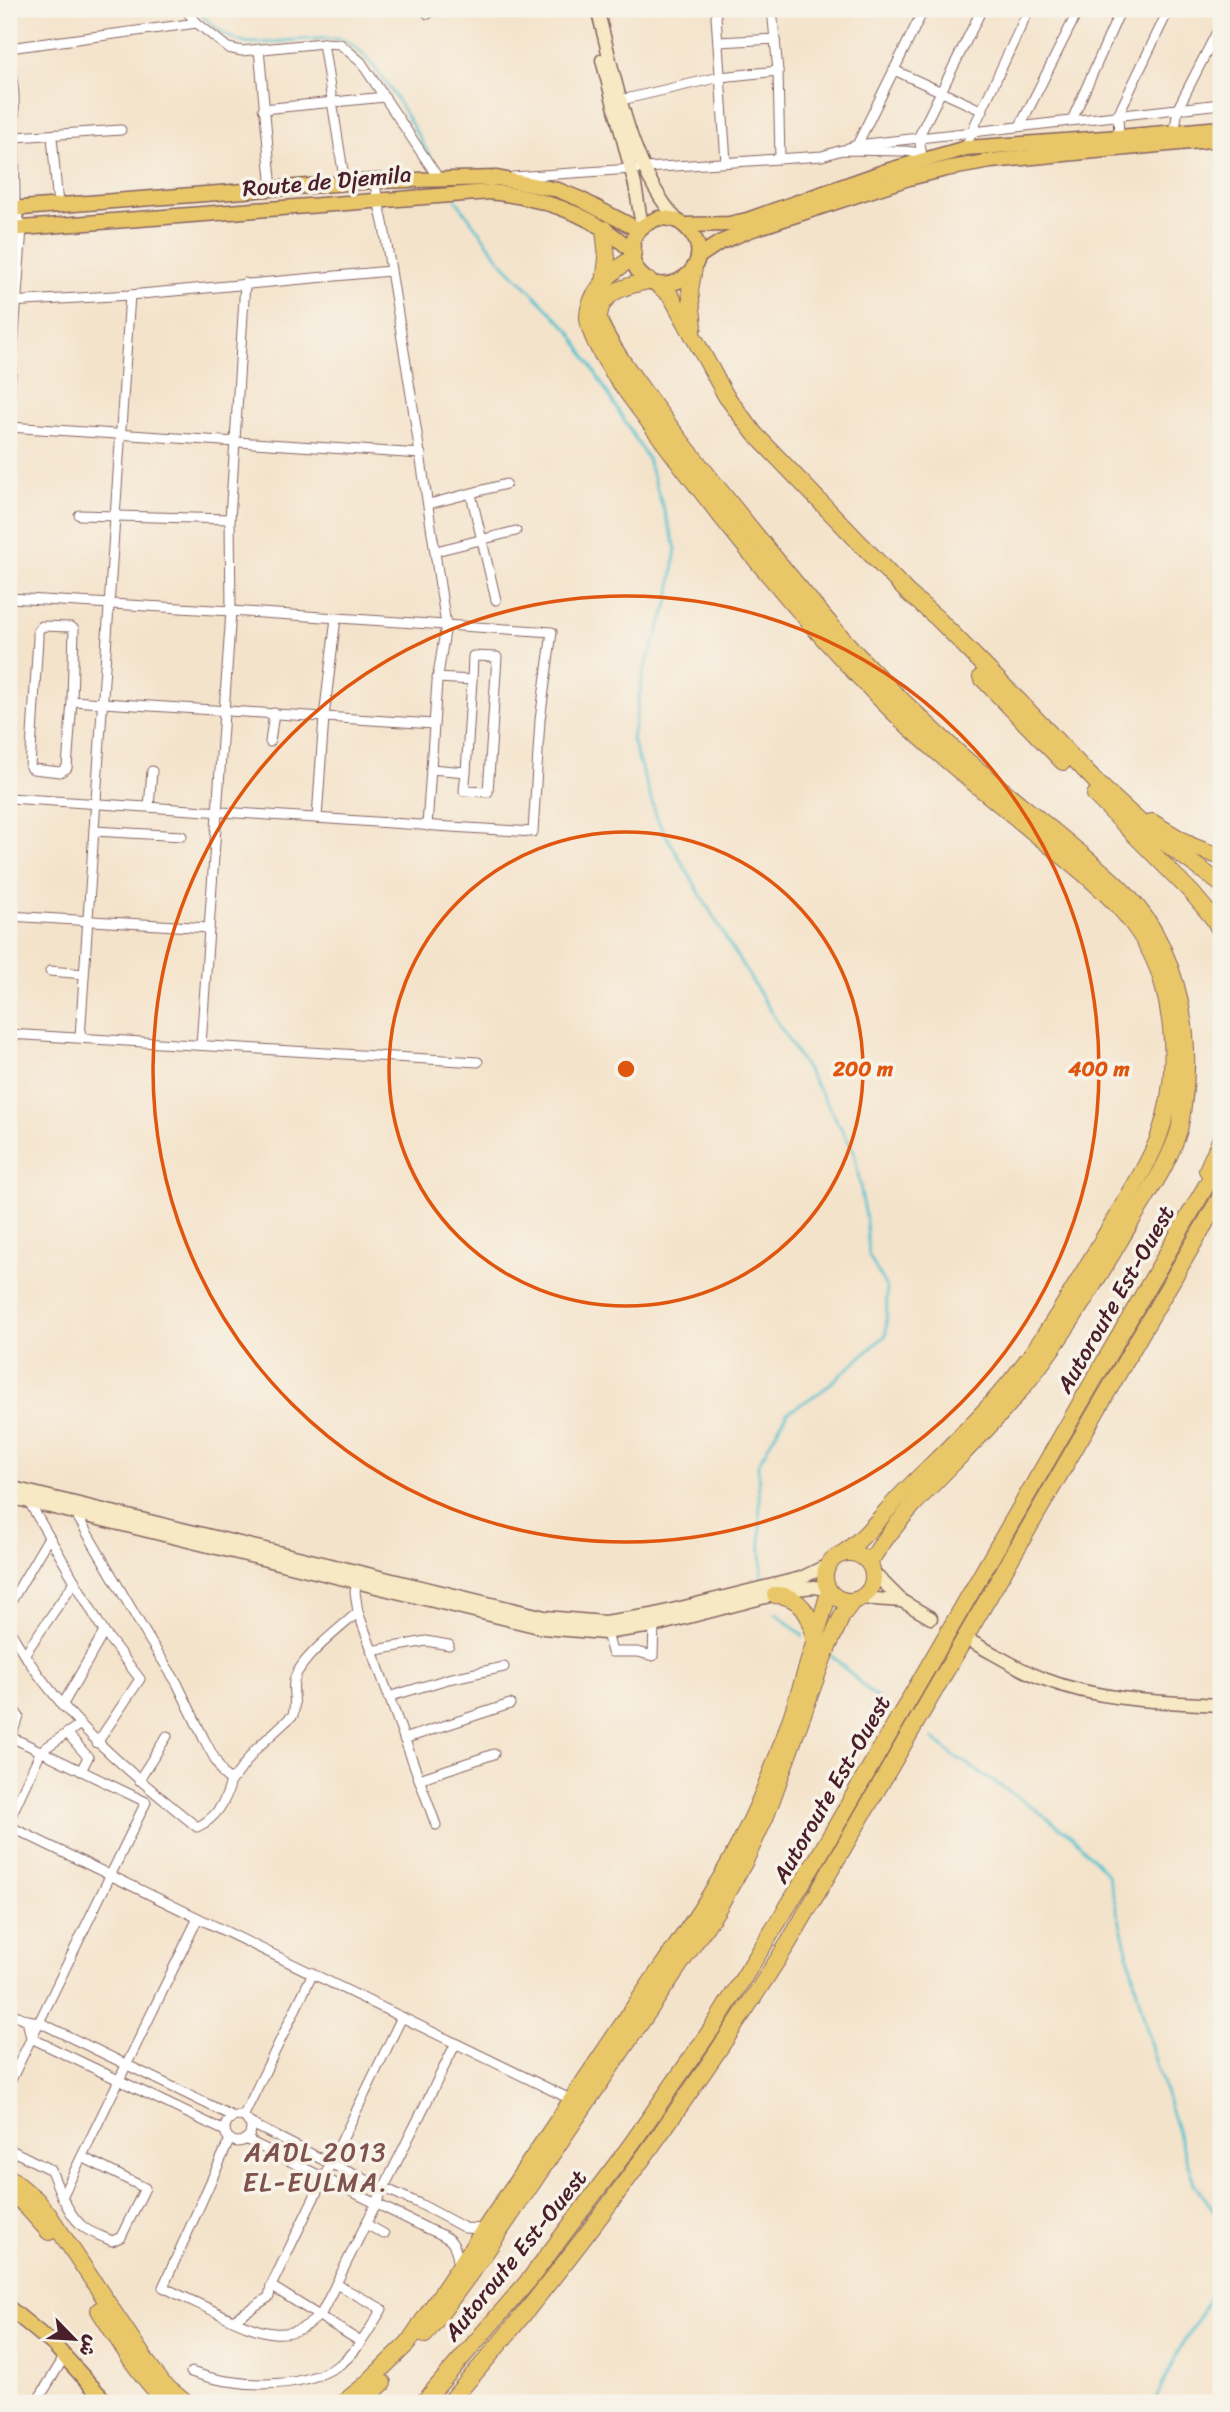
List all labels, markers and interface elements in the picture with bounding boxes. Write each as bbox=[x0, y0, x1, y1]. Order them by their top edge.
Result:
street label: Route de Djemila bbox=[241, 154, 413, 209]
text: 200 m bbox=[832, 1050, 894, 1088]
text: 400 m bbox=[1067, 1050, 1130, 1088]
centre of rings bbox=[614, 1057, 638, 1081]
street label: Autoroute Est-Ouest bbox=[1044, 1197, 1186, 1402]
street label: Autoroute Est-Ouest bbox=[760, 1687, 902, 1892]
district label: AADL 2013 EL-EULMA. bbox=[243, 2129, 389, 2205]
street label: Autoroute Est-Ouest bbox=[432, 2160, 598, 2351]
north arrow bbox=[38, 2304, 108, 2374]
text: ش bbox=[70, 2330, 108, 2363]

